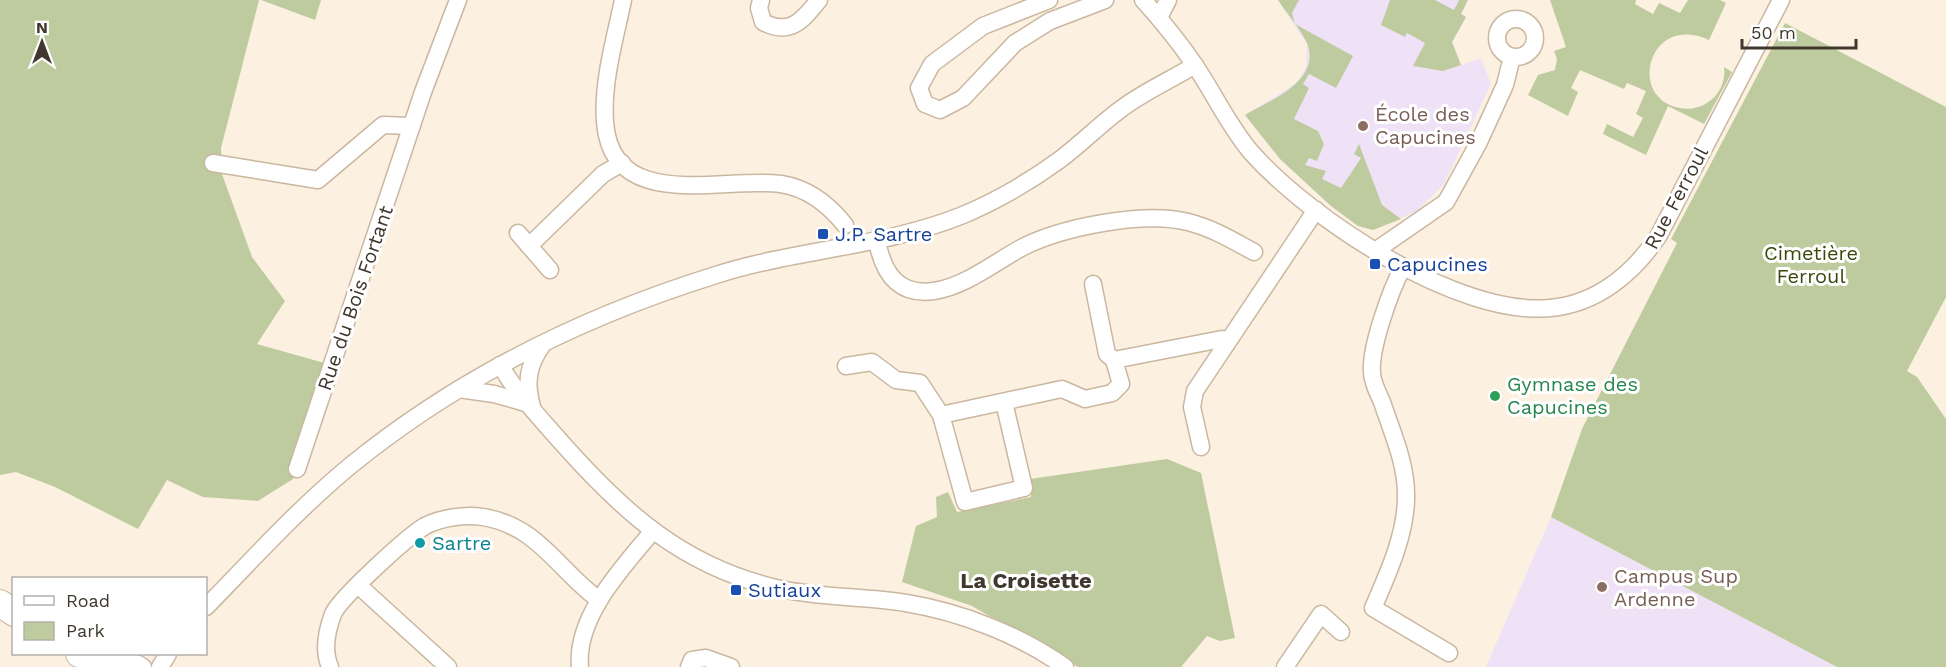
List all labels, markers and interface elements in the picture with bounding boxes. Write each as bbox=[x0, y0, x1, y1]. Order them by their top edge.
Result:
north arrow bbox=[12, 12, 72, 72]
scale bar bbox=[1742, 12, 1856, 50]
text: N bbox=[36, 18, 48, 37]
text: 50 m bbox=[1751, 22, 1796, 43]
place label: École des Capucines bbox=[1375, 102, 1476, 149]
marker: École des Capucines bbox=[1356, 119, 1370, 133]
street label: Rue Ferroul bbox=[1639, 143, 1713, 253]
street label: Rue du Bois Fortant bbox=[312, 202, 398, 394]
place label: J.P. Sartre bbox=[835, 222, 932, 246]
marker: J.P. Sartre bbox=[816, 227, 830, 241]
park label: Cimetière Ferroul bbox=[1764, 241, 1858, 288]
place label: Capucines bbox=[1387, 252, 1488, 276]
marker: Capucines bbox=[1368, 257, 1382, 271]
place label: Gymnase des Capucines bbox=[1507, 372, 1638, 419]
marker: Gymnase des Capucines bbox=[1488, 389, 1502, 403]
place label: Sartre bbox=[432, 531, 491, 555]
marker: Sartre bbox=[413, 536, 427, 550]
place label: Campus Sup Ardenne bbox=[1614, 564, 1738, 611]
district label: La Croisette bbox=[960, 568, 1092, 593]
legend bbox=[12, 577, 207, 655]
place label: Sutiaux bbox=[748, 578, 821, 602]
marker: Campus Sup Ardenne bbox=[1595, 580, 1609, 594]
marker: Sutiaux bbox=[729, 583, 743, 597]
text: Road bbox=[66, 590, 110, 611]
text: Park bbox=[66, 620, 105, 641]

